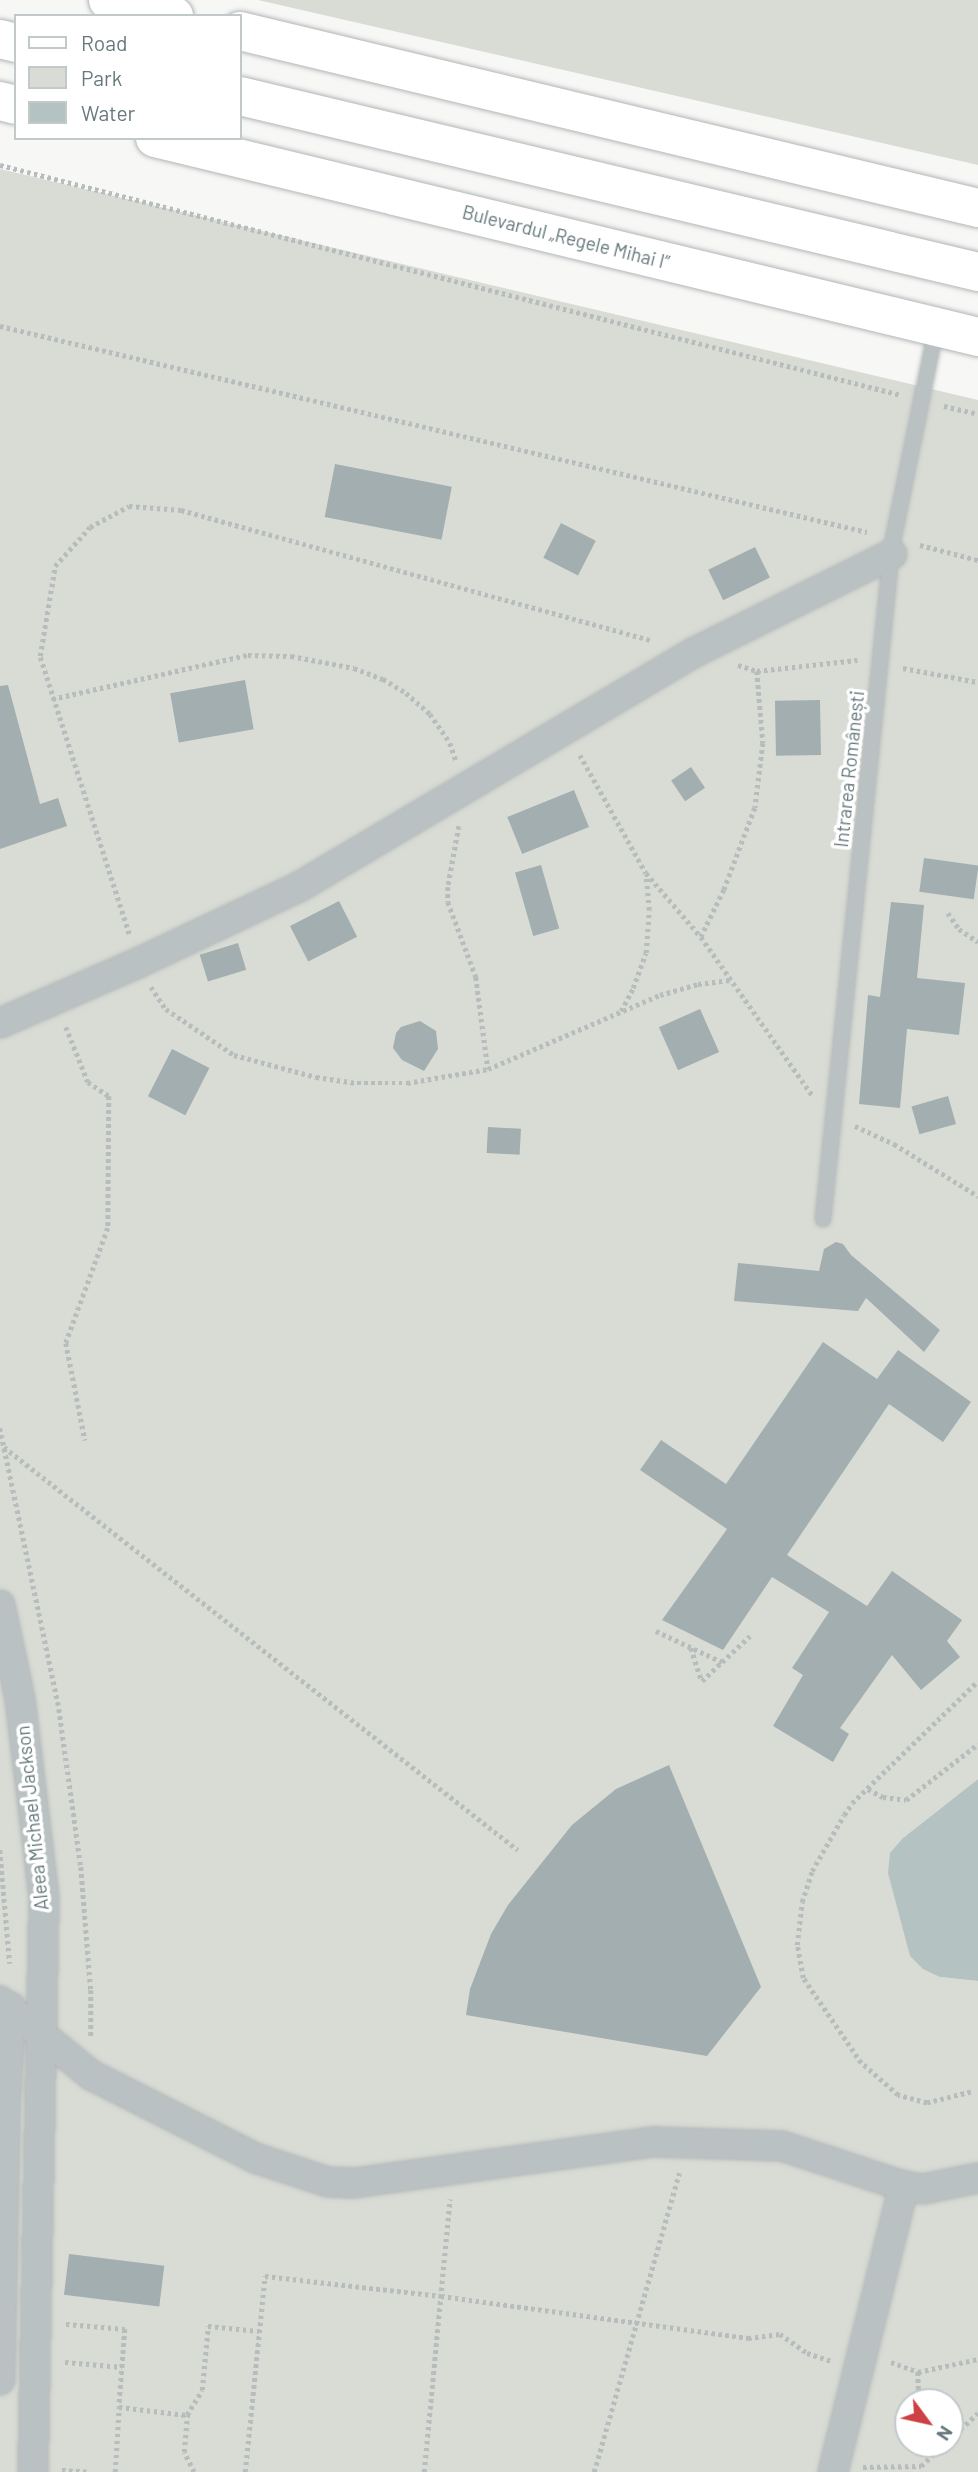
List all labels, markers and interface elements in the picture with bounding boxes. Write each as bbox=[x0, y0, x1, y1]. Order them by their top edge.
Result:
legend bbox=[14, 14, 242, 140]
text: Road bbox=[81, 30, 127, 55]
text: Park bbox=[81, 65, 122, 90]
text: Water bbox=[81, 100, 135, 125]
street label: Bulevardul „Regele Mihai I” bbox=[460, 200, 672, 274]
street label: Intrarea Românești bbox=[829, 690, 869, 848]
street label: Aleea Michael Jackson bbox=[11, 1724, 53, 1912]
north arrow bbox=[894, 2388, 964, 2458]
text: N bbox=[932, 2422, 958, 2445]

